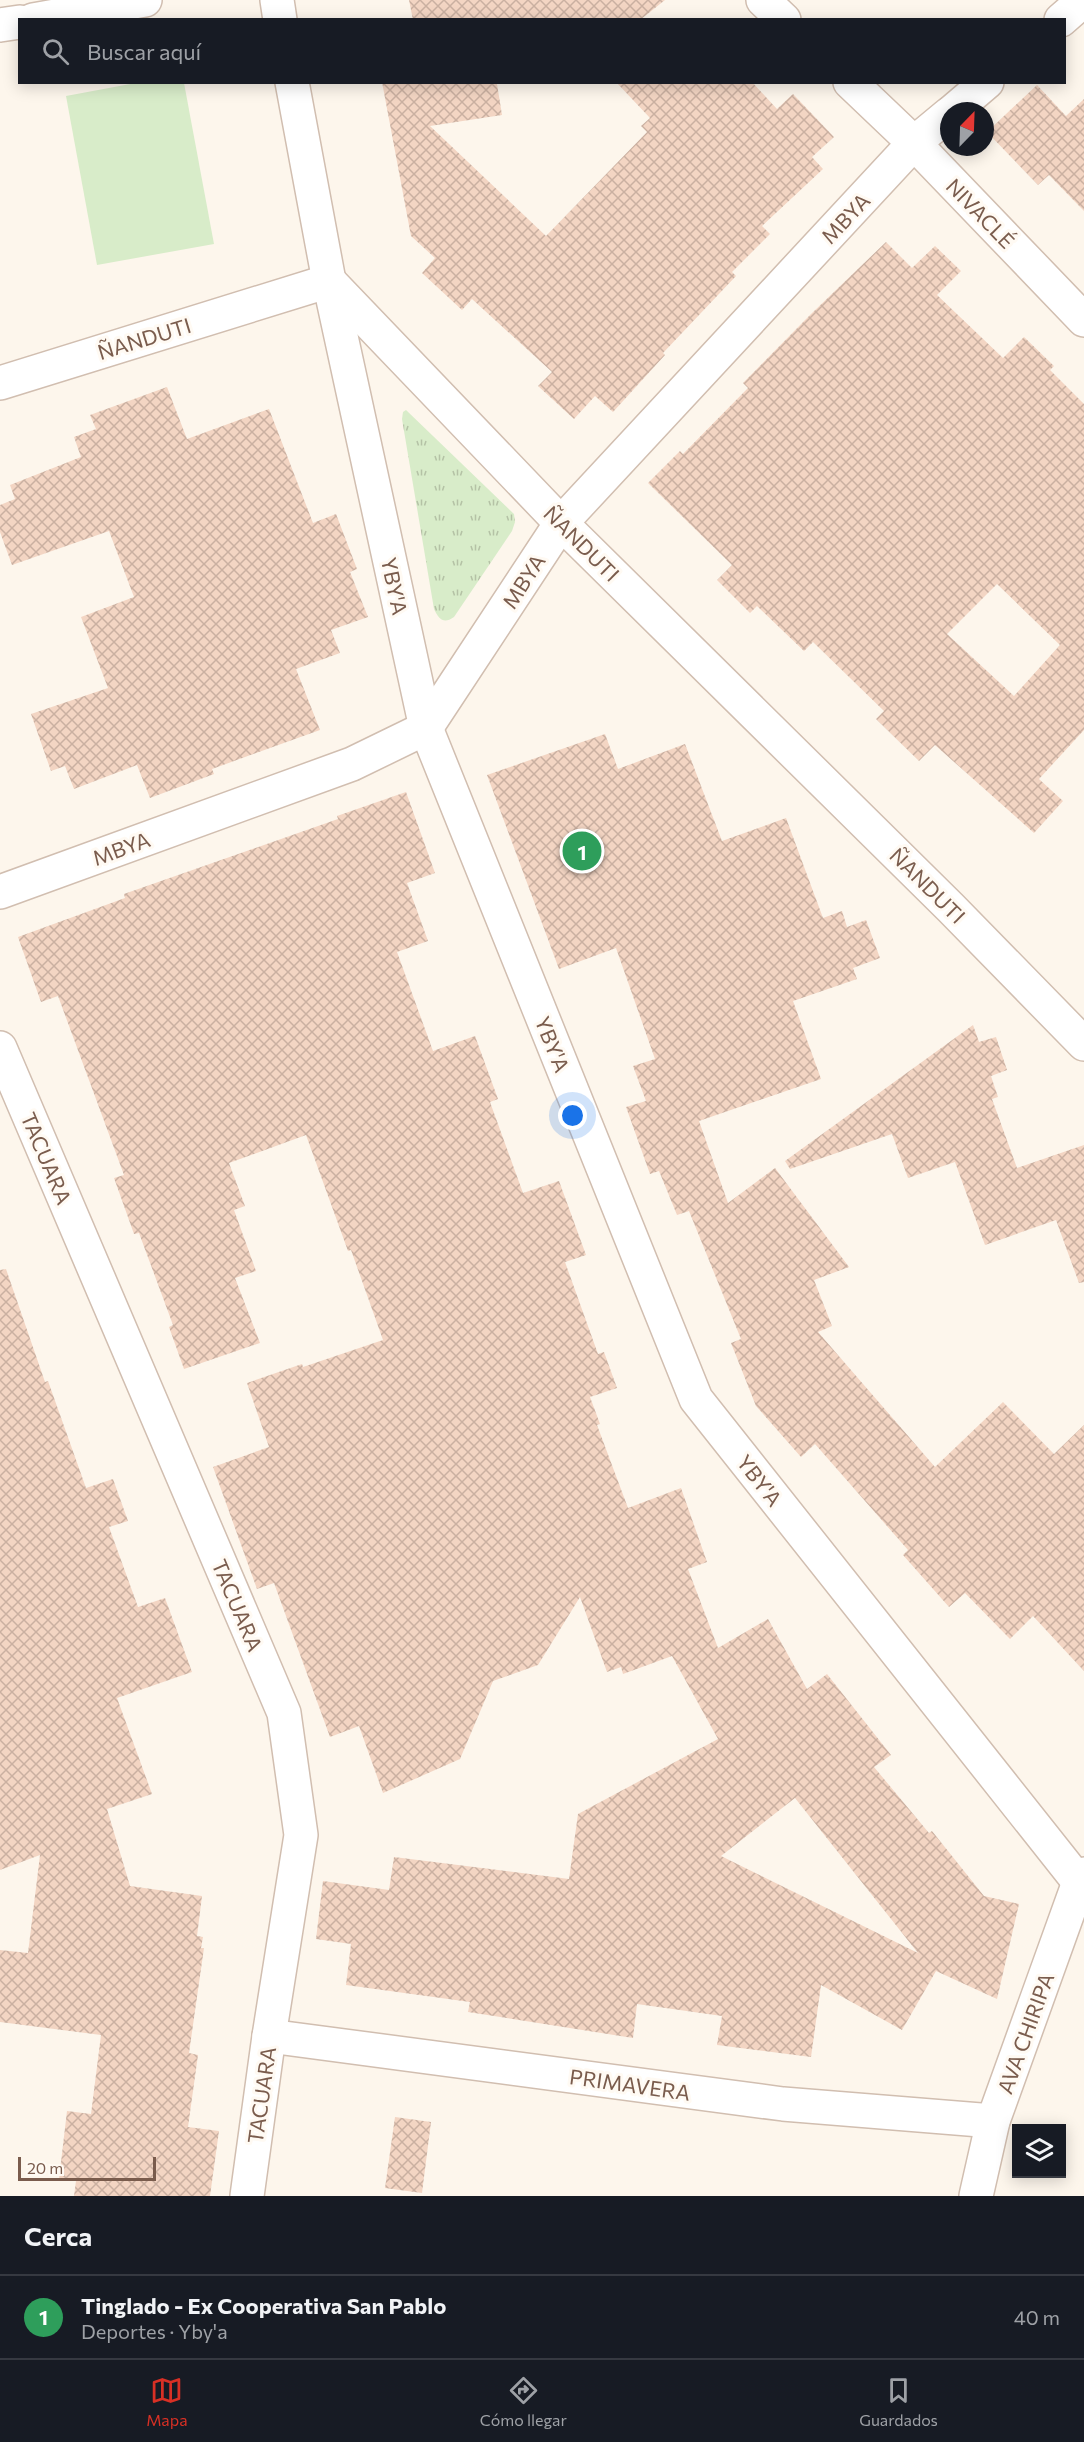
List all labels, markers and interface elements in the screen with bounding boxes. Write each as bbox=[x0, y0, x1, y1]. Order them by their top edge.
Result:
search box bbox=[18, 18, 1066, 84]
icon: search bbox=[39, 35, 72, 68]
text: Buscar aquí bbox=[87, 38, 201, 65]
north arrow bbox=[940, 102, 994, 156]
street label: NIVACLÉ bbox=[942, 173, 1020, 253]
street label: MBYA bbox=[816, 188, 874, 248]
street label: ÑANDUTI bbox=[94, 312, 194, 364]
street label: ÑANDUTI bbox=[539, 500, 625, 586]
street label: MBYA bbox=[496, 549, 550, 613]
street label: YBY'A bbox=[377, 555, 413, 617]
street label: MBYA bbox=[89, 826, 153, 870]
pin: 1 bbox=[562, 828, 602, 874]
street label: ÑANDUTI bbox=[885, 842, 971, 928]
street label: YBY'A bbox=[531, 1012, 575, 1076]
your location bbox=[558, 1101, 587, 1130]
street label: TACUARA bbox=[16, 1108, 78, 1208]
street label: YBY'A bbox=[732, 1449, 788, 1511]
street label: TACUARA bbox=[207, 1555, 269, 1655]
street label: AVA CHIRIPA bbox=[992, 1969, 1058, 2097]
street label: TACUARA bbox=[242, 2045, 280, 2145]
street label: PRIMAVERA bbox=[568, 2063, 692, 2105]
map controls bbox=[1012, 2124, 1066, 2178]
button: layers bbox=[1012, 2124, 1066, 2178]
scale bar bbox=[18, 2154, 156, 2182]
text: 20 m bbox=[27, 2158, 63, 2177]
text: Cerca bbox=[24, 2220, 92, 2251]
text: Tinglado - Ex Cooperativa San Pablo bbox=[81, 2292, 446, 2319]
text: 1 bbox=[39, 2305, 48, 2329]
text: 40 m bbox=[1014, 2305, 1060, 2329]
text: Deportes · Yby'a bbox=[81, 2319, 228, 2343]
tab: Mapa bbox=[146, 2374, 188, 2429]
tab: Cómo llegar bbox=[480, 2374, 567, 2429]
tab: Guardados bbox=[859, 2374, 938, 2429]

